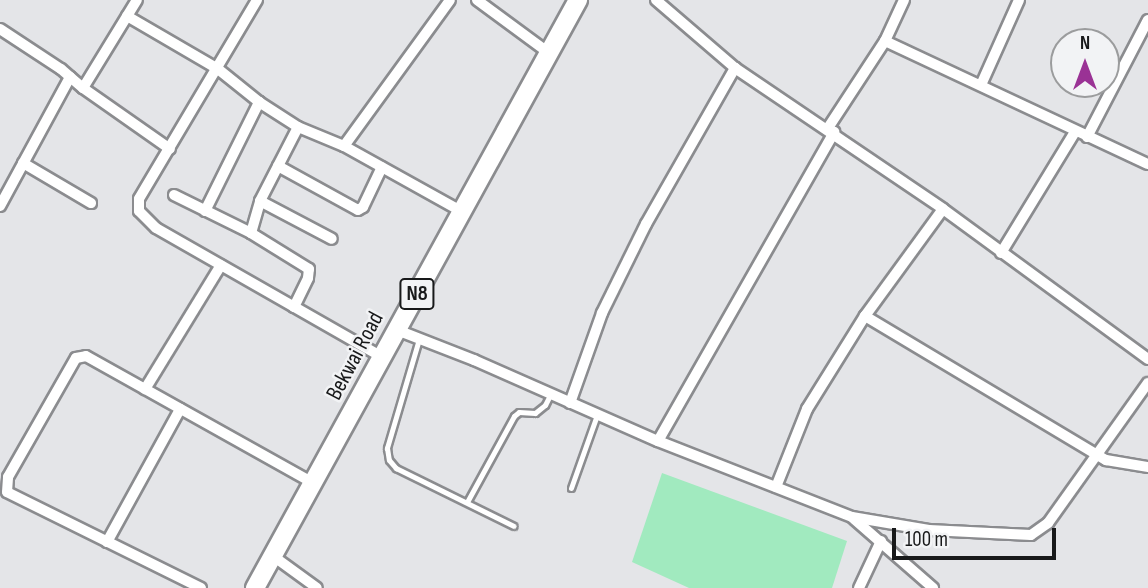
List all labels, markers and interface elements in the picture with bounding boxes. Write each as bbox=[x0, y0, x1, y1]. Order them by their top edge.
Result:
north arrow bbox=[1050, 28, 1120, 98]
text: N bbox=[1080, 32, 1090, 55]
road number: N8 bbox=[398, 276, 436, 312]
street label: Bekwai Road bbox=[320, 307, 390, 405]
scale bar bbox=[896, 514, 1060, 558]
text: 100 m bbox=[905, 527, 948, 552]

